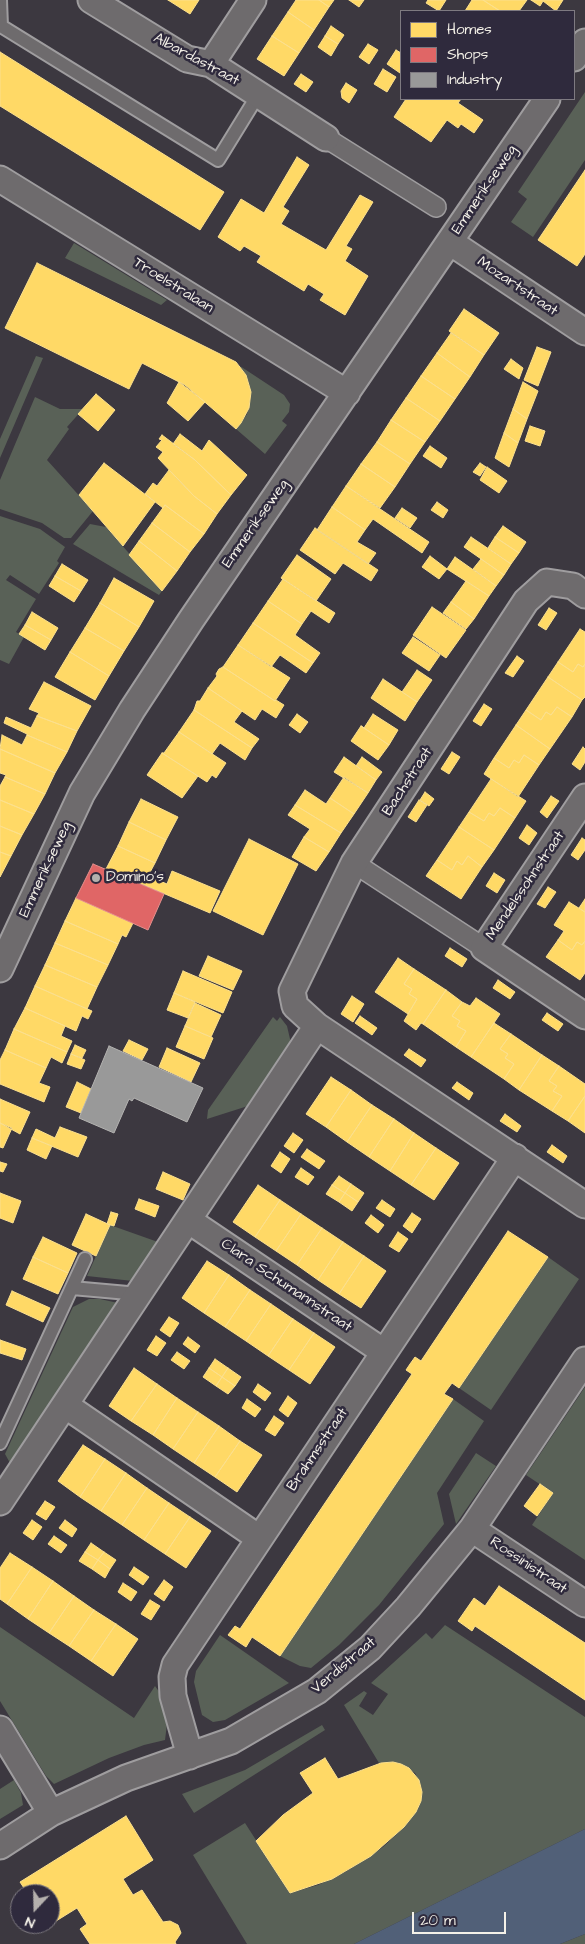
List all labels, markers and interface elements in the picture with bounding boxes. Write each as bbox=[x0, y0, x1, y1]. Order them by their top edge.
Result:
legend bbox=[400, 10, 575, 100]
text: Homes bbox=[447, 19, 492, 40]
street label: Albardastraat bbox=[150, 30, 242, 90]
text: Shops bbox=[447, 44, 488, 65]
text: Industry bbox=[447, 69, 502, 90]
street label: Emmerikseweg bbox=[449, 142, 521, 238]
street label: Mozartstraat bbox=[473, 253, 561, 321]
street label: Troelstralaan bbox=[130, 254, 216, 318]
street label: Emmerikseweg bbox=[219, 476, 293, 572]
street label: Bachstraat bbox=[379, 744, 437, 820]
street label: Emmerikseweg bbox=[16, 819, 76, 921]
street label: Mendelssohnstraat bbox=[483, 828, 569, 944]
place label: Domino's bbox=[106, 869, 164, 887]
marker: Domino's bbox=[90, 872, 102, 884]
street label: Clara Schumannstraat bbox=[217, 1235, 355, 1337]
street label: Brahmsstraat bbox=[284, 1405, 352, 1495]
street label: Rossinistraat bbox=[486, 1534, 570, 1598]
street label: Verdistraat bbox=[308, 1634, 380, 1698]
north arrow bbox=[10, 1884, 60, 1934]
scale bar bbox=[415, 1902, 509, 1934]
text: 20 m bbox=[420, 1910, 456, 1931]
text: N bbox=[22, 1911, 38, 1933]

